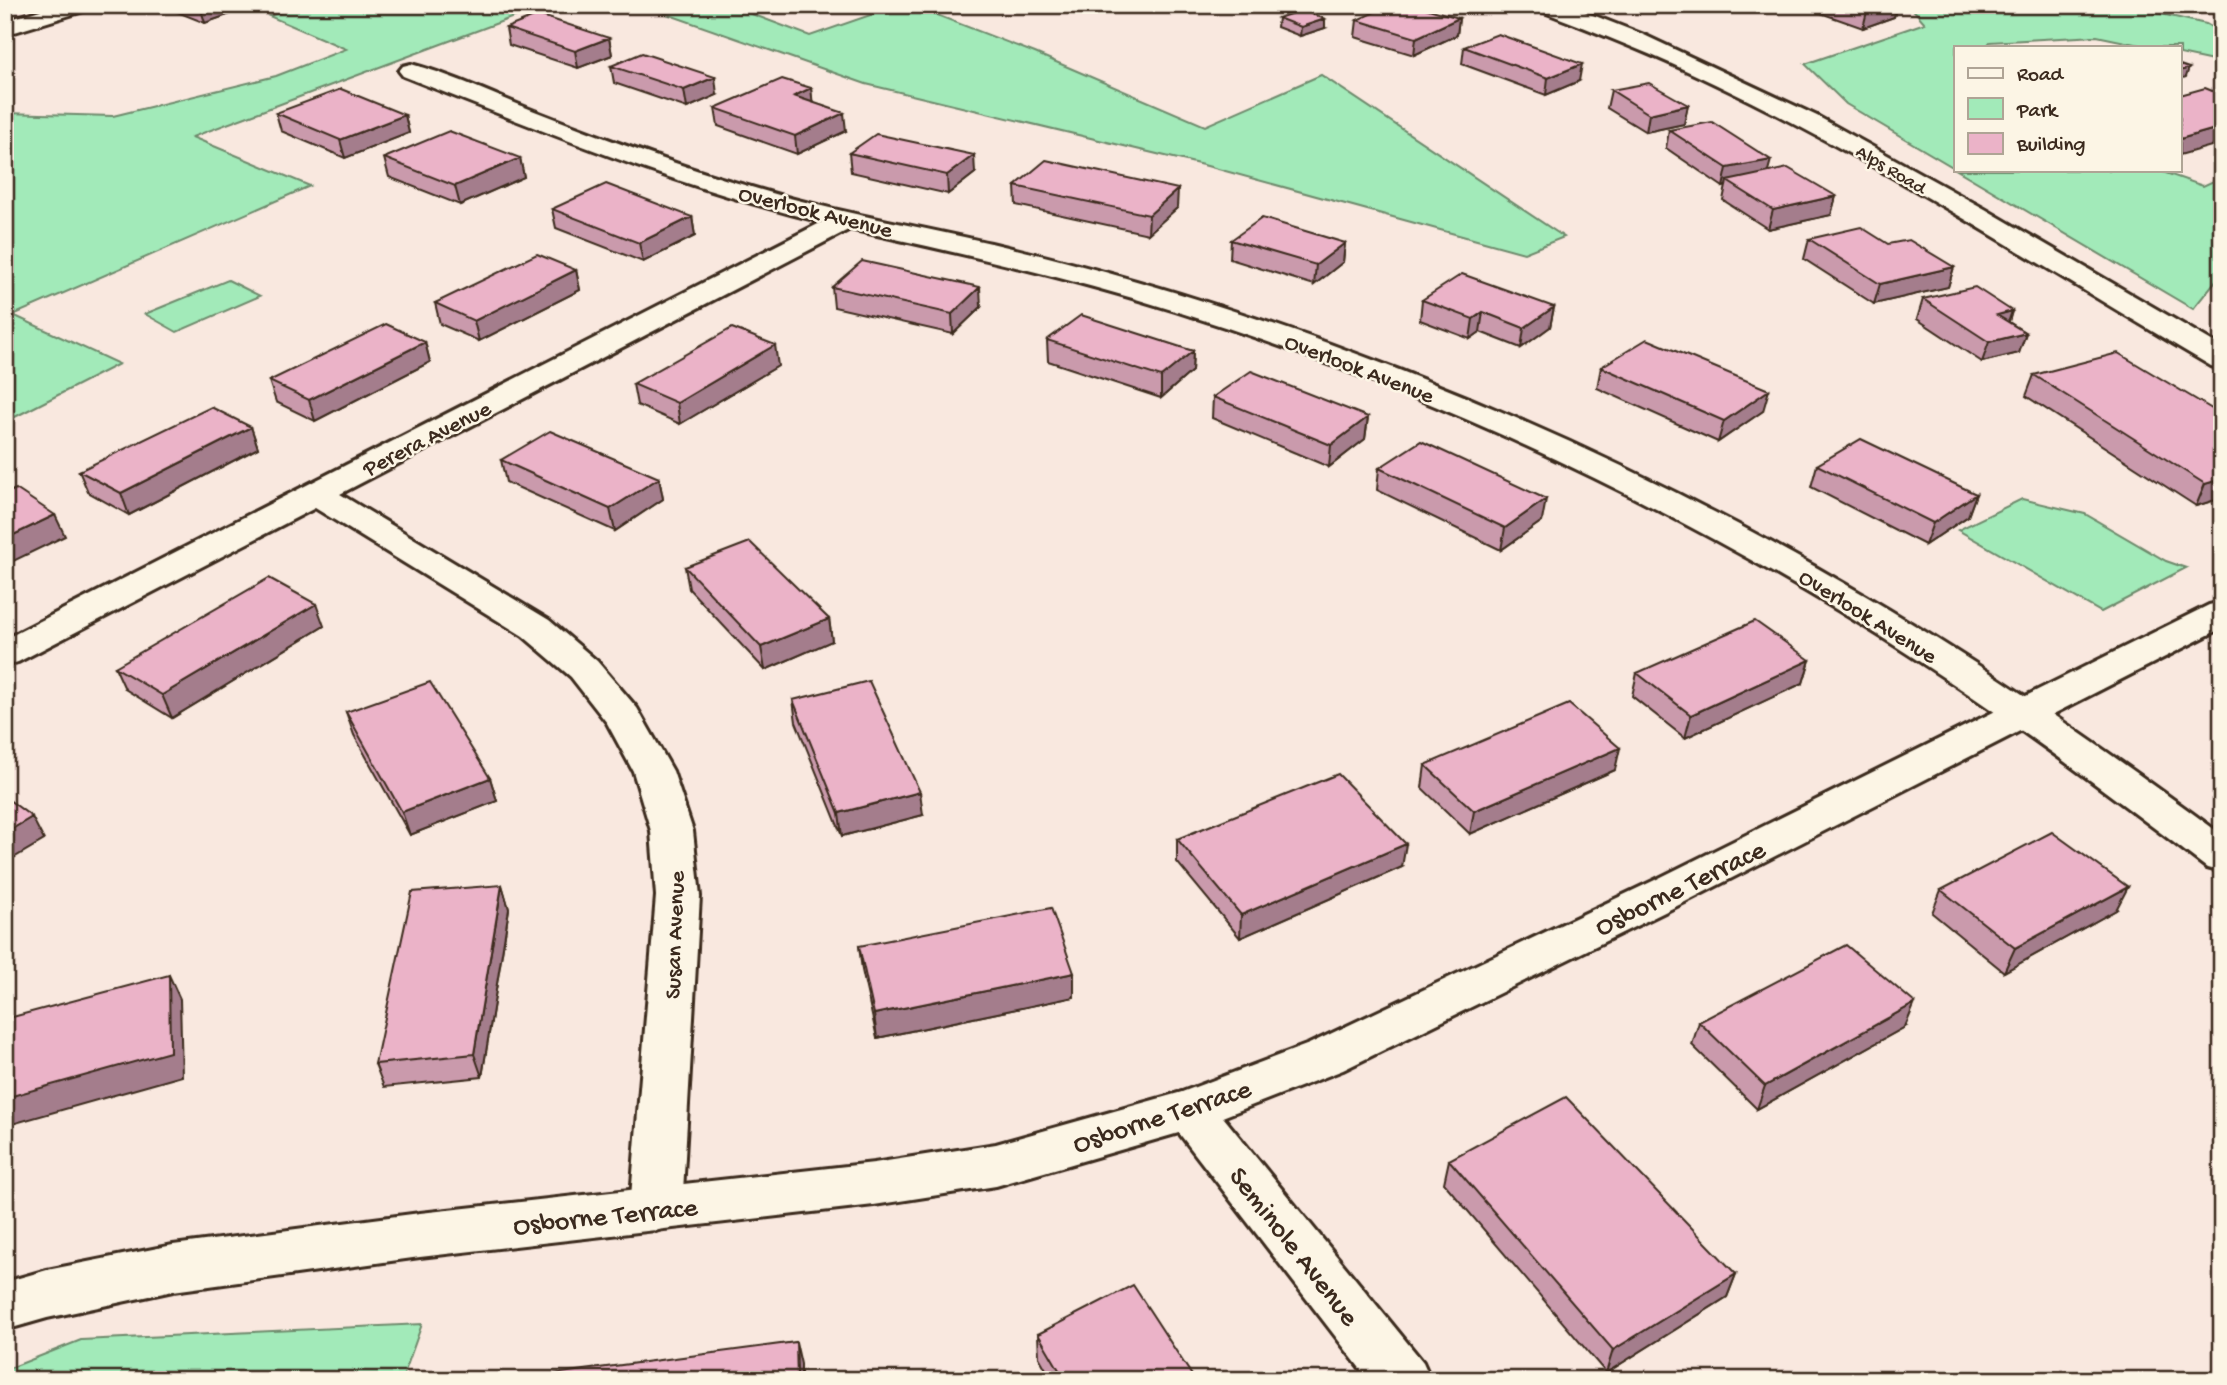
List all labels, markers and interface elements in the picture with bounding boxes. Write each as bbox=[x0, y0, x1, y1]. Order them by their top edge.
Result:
legend bbox=[1954, 46, 2182, 172]
text: Road bbox=[2017, 64, 2065, 89]
text: Park bbox=[2016, 100, 2060, 125]
text: Building bbox=[2016, 134, 2086, 159]
street label: Alps Road bbox=[1851, 141, 1931, 202]
street label: Overlook Avenue bbox=[735, 181, 896, 246]
street label: Overlook Avenue bbox=[1280, 329, 1438, 412]
street label: Perera Avenue bbox=[358, 396, 497, 484]
street label: Overlook Avenue bbox=[1793, 565, 1942, 672]
street label: Osborne Terrace bbox=[1590, 834, 1772, 945]
street label: Susan Avenue bbox=[661, 869, 692, 1000]
street label: Osborne Terrace bbox=[1069, 1074, 1256, 1163]
street label: Seminole Avenue bbox=[1220, 1162, 1365, 1334]
street label: Osborne Terrace bbox=[512, 1192, 700, 1245]

